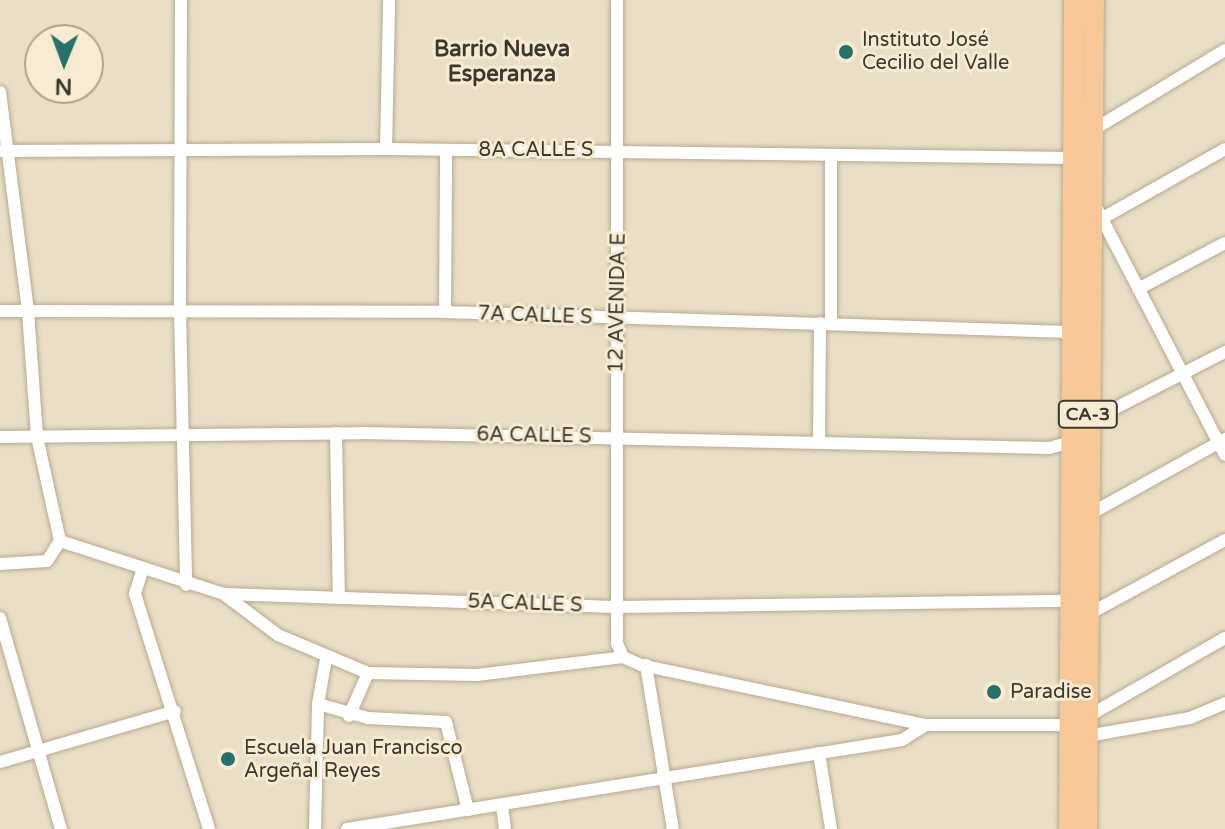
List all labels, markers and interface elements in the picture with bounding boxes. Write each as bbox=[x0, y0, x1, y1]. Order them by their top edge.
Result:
north arrow bbox=[24, 24, 104, 104]
place label: Instituto José Cecilio del Valle bbox=[862, 28, 1009, 75]
district label: Barrio Nueva Esperanza bbox=[434, 36, 570, 88]
marker: Instituto José Cecilio del Valle bbox=[837, 43, 855, 61]
text: N bbox=[55, 73, 73, 99]
street label: 8A CALLE S bbox=[479, 138, 593, 162]
street label: 12 AVENIDA E bbox=[605, 233, 631, 373]
street label: 7A CALLE S bbox=[477, 302, 593, 330]
road number: CA-3 bbox=[1056, 400, 1120, 428]
street label: 6A CALLE S bbox=[476, 423, 592, 449]
street label: 5A CALLE S bbox=[467, 590, 583, 618]
place label: Paradise bbox=[1010, 680, 1092, 704]
marker: Paradise bbox=[985, 683, 1003, 701]
place label: Escuela Juan Francisco Argeñal Reyes bbox=[244, 736, 463, 783]
marker: Escuela Juan Francisco Argeñal Reyes bbox=[219, 750, 237, 768]

